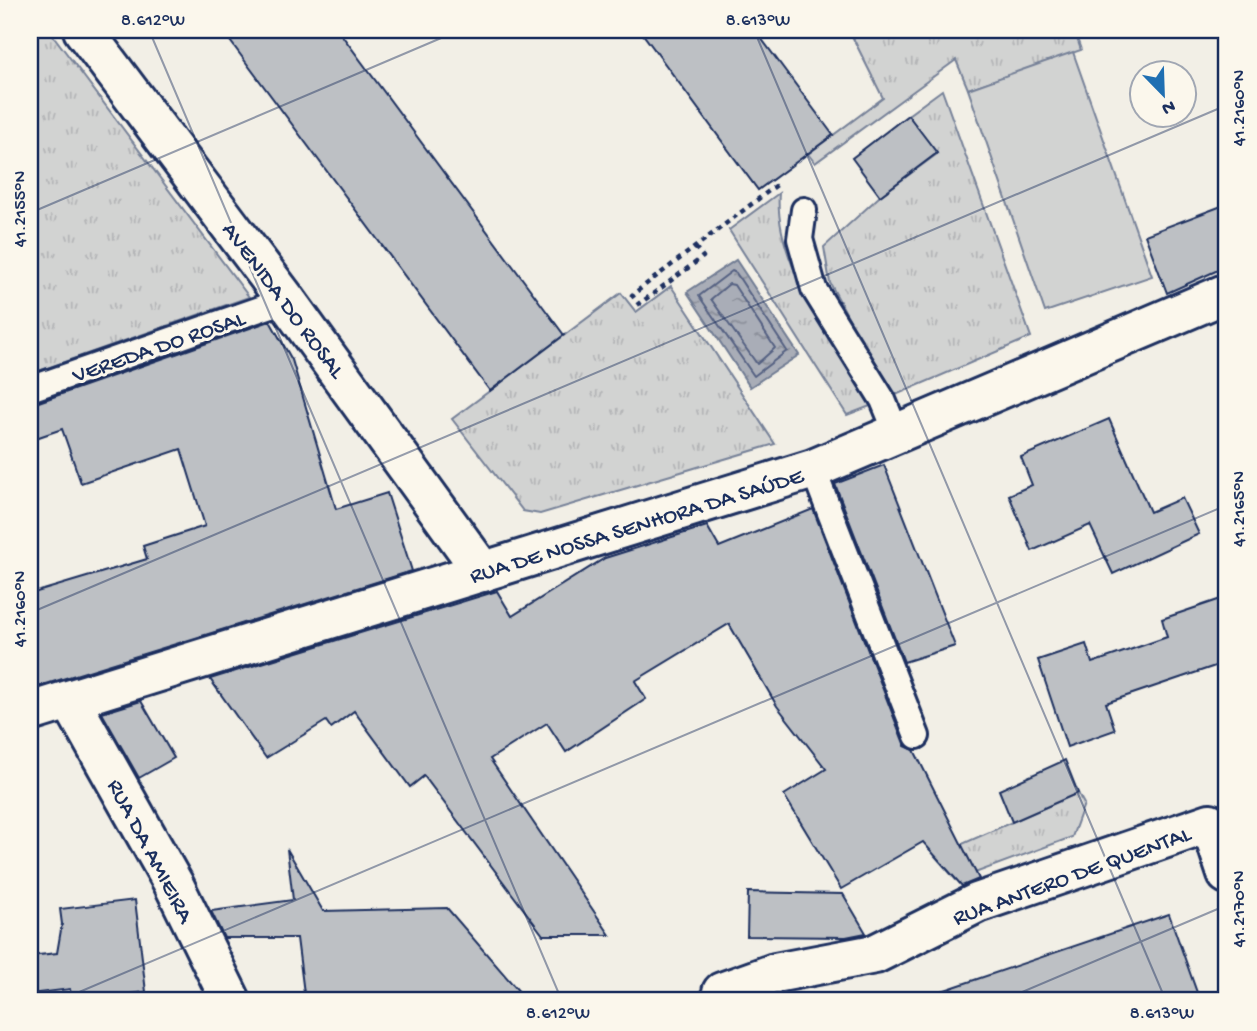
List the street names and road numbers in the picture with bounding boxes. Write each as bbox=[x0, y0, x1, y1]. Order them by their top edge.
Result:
street label: AVENIDA DO ROSAL bbox=[215, 218, 351, 386]
street label: VEREDA DO ROSAL bbox=[69, 306, 250, 391]
street label: RUA DE NOSSA SENHORA DA SAÚDE bbox=[467, 463, 809, 591]
street label: RUA DA AMIEIRA bbox=[100, 775, 199, 929]
street label: RUA ANTERO DE QUENTAL bbox=[950, 821, 1196, 933]

